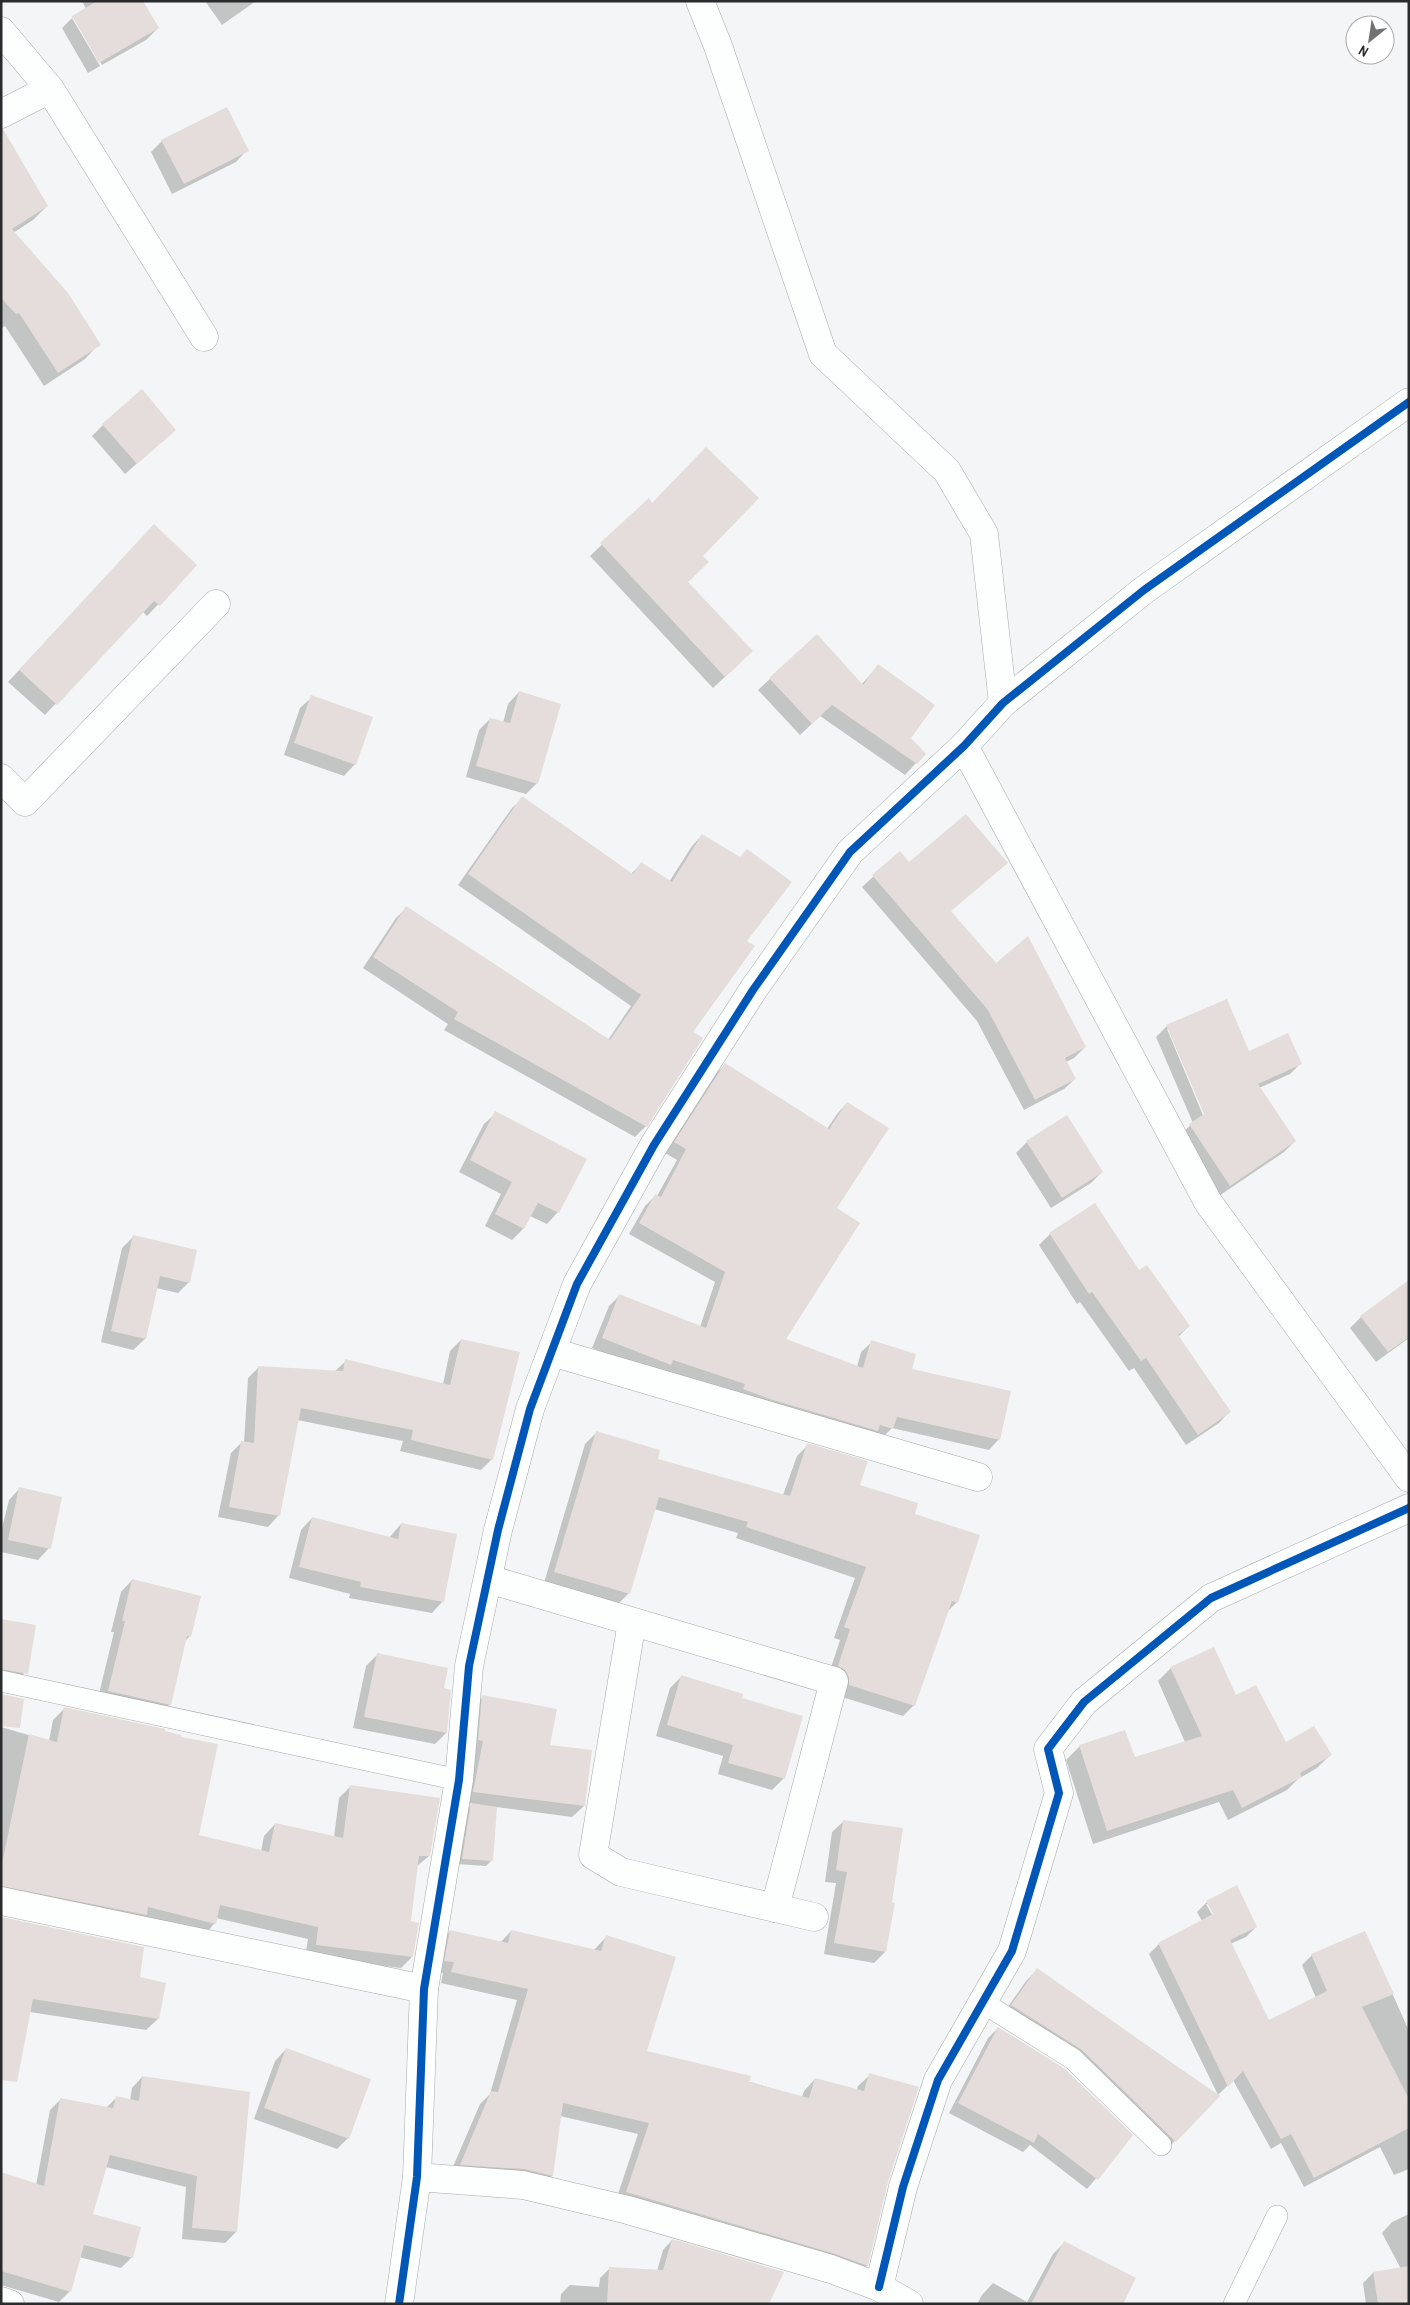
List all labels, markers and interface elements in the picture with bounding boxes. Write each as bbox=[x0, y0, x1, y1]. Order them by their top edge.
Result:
north arrow bbox=[1345, 15, 1395, 65]
text: N bbox=[1355, 41, 1372, 61]

